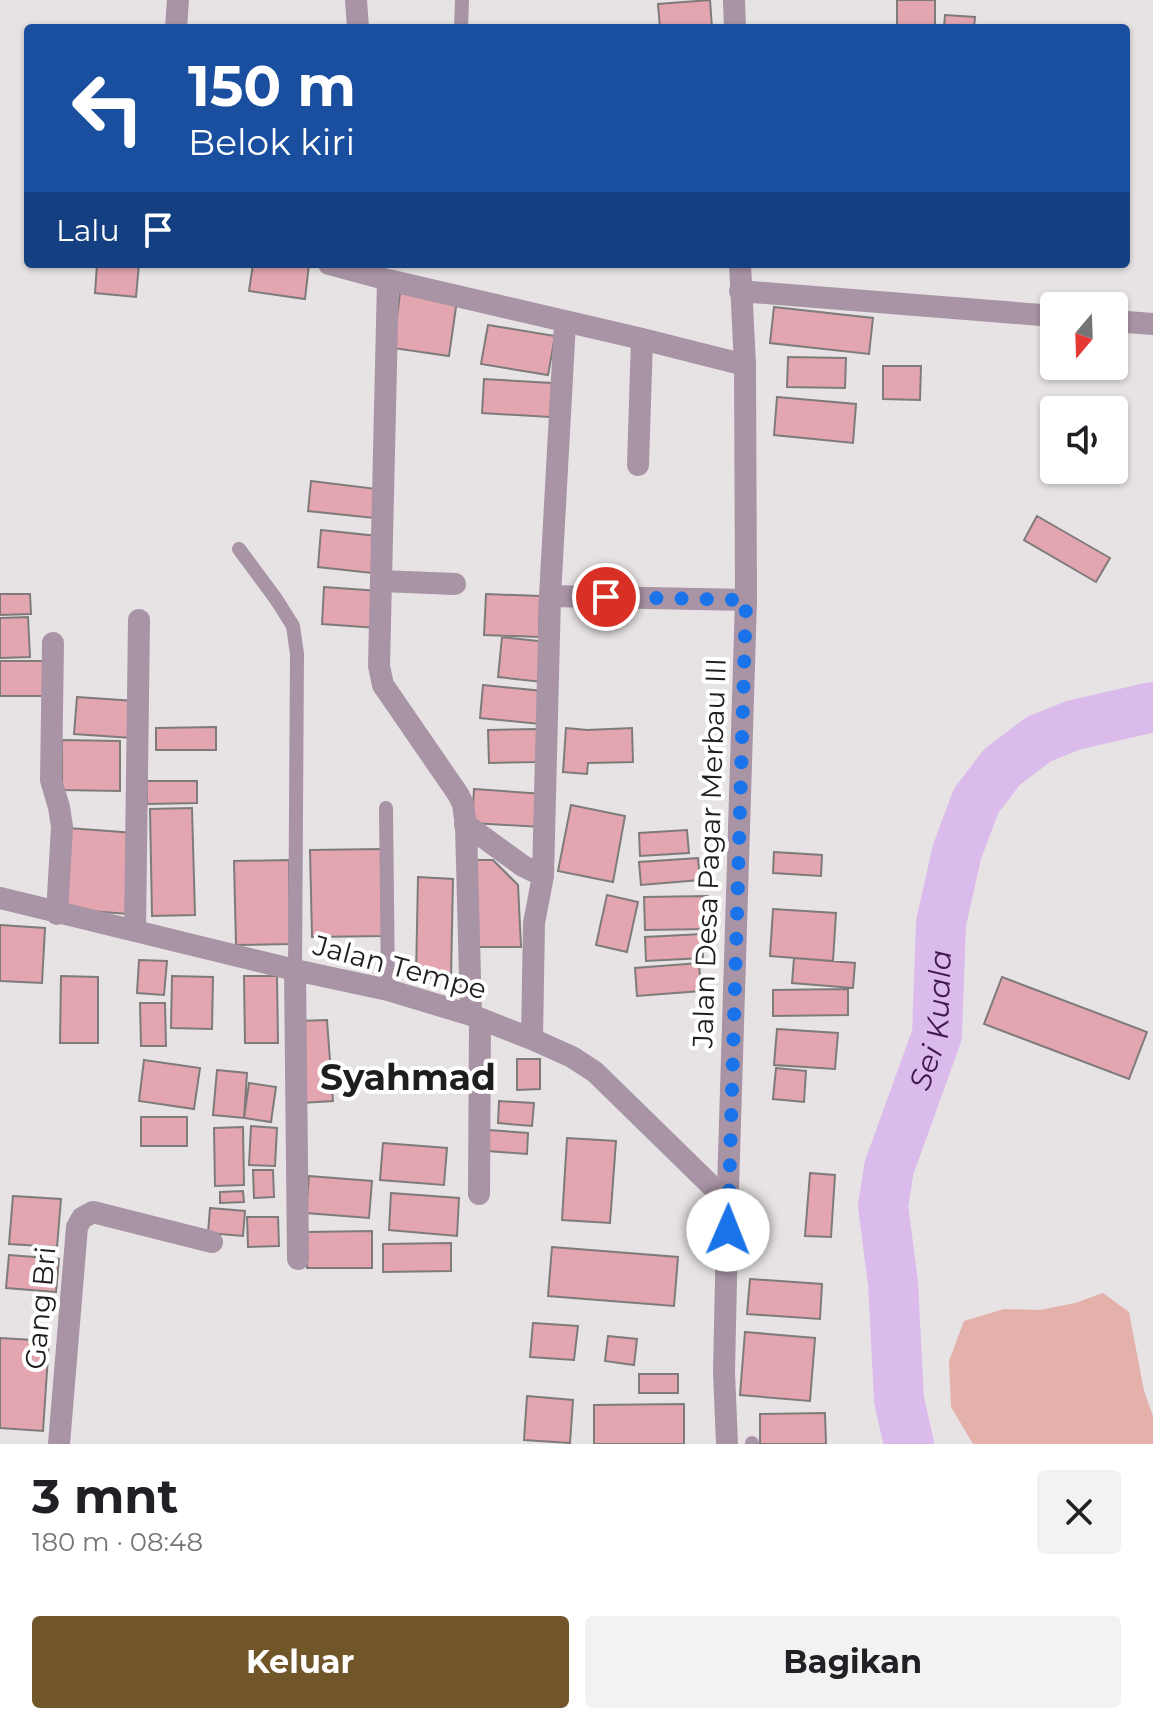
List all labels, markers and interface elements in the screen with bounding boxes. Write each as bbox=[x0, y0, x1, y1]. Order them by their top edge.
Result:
text: 150 m bbox=[188, 52, 356, 120]
icon: left bbox=[56, 56, 160, 160]
text: Belok kiri bbox=[188, 120, 355, 164]
icon: arrive bbox=[136, 208, 180, 252]
text: Lalu bbox=[56, 212, 120, 249]
north arrow bbox=[1040, 292, 1128, 380]
map controls bbox=[1040, 292, 1128, 484]
button: sound bbox=[1040, 396, 1128, 484]
pin bbox=[572, 563, 640, 631]
icon: arrive bbox=[584, 575, 628, 619]
street label: Jalan Desa Pagar Merbau III bbox=[685, 657, 733, 1050]
street label: Jalan Tempe bbox=[309, 927, 490, 1006]
water label: Sei Kuala bbox=[900, 949, 959, 1095]
district label: Syahmad bbox=[320, 1055, 496, 1099]
position arrow bbox=[686, 1188, 770, 1272]
street label: Gang Bri bbox=[18, 1245, 62, 1371]
text: 3 mnt bbox=[32, 1467, 178, 1525]
button: close bbox=[1037, 1470, 1121, 1554]
text: 180 m · 08:48 bbox=[32, 1526, 203, 1558]
button: Keluar bbox=[32, 1616, 569, 1708]
button: Bagikan bbox=[585, 1616, 1121, 1708]

